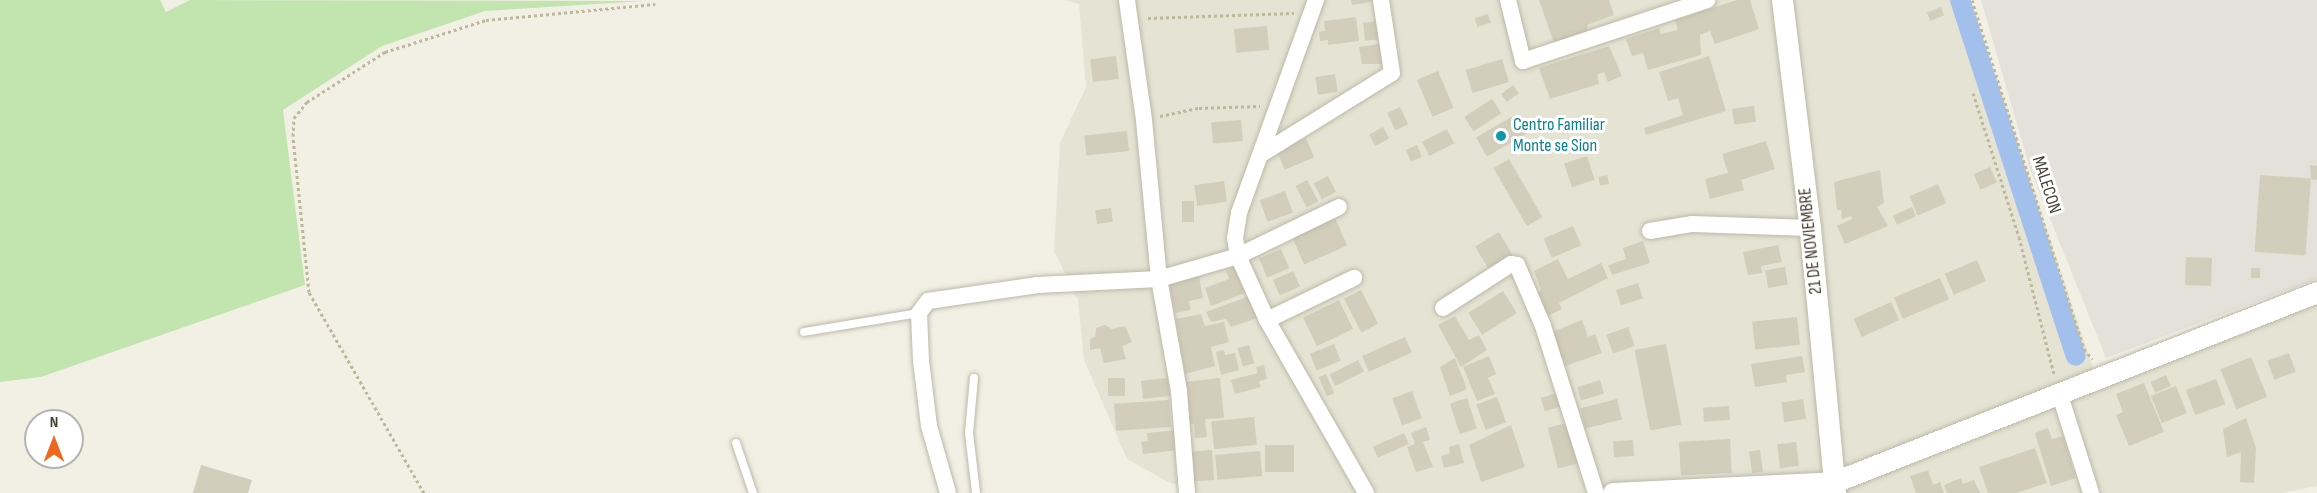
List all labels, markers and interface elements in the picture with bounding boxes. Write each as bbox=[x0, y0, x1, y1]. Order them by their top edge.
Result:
place label: Centro Familiar Monte se Sion bbox=[1513, 115, 1605, 158]
marker: Centro Familiar Monte se Sion bbox=[1494, 129, 1508, 143]
street label: MALECON bbox=[2027, 154, 2065, 216]
street label: 21 DE NOVIEMBRE bbox=[1795, 187, 1827, 295]
north arrow bbox=[24, 409, 84, 469]
text: N bbox=[50, 413, 58, 432]

